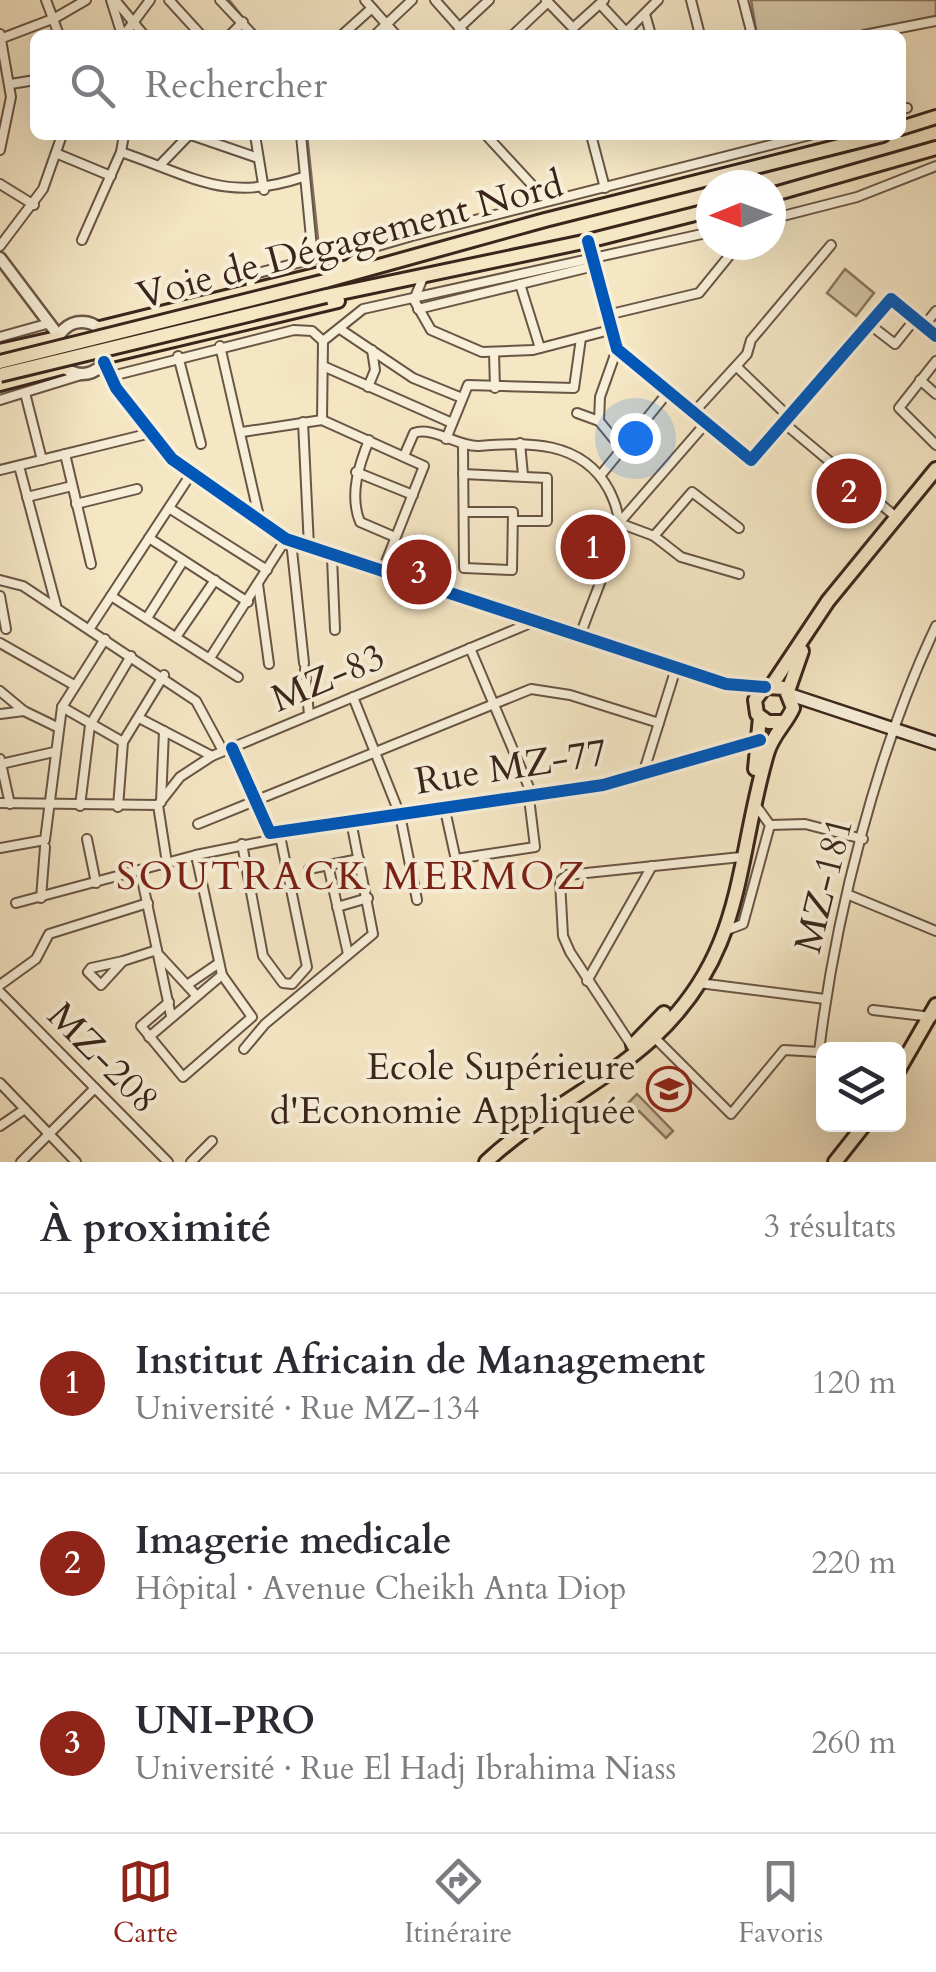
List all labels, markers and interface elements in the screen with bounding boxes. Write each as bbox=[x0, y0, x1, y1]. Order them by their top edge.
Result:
search box bbox=[30, 30, 906, 140]
icon: search bbox=[65, 58, 120, 113]
text: Rechercher bbox=[145, 59, 327, 111]
street label: Voie de Dégagement Nord bbox=[131, 158, 569, 322]
north arrow bbox=[696, 170, 786, 260]
your location bbox=[610, 413, 661, 464]
pin: 2 bbox=[816, 454, 882, 528]
pin: 1 bbox=[560, 510, 626, 584]
pin: 3 bbox=[386, 534, 452, 610]
street label: MZ-83 bbox=[263, 631, 393, 725]
street label: Rue MZ-77 bbox=[411, 726, 611, 808]
street label: MZ-181 bbox=[782, 812, 866, 958]
district label: SOUTRACK MERMOZ bbox=[116, 849, 588, 904]
street label: MZ-208 bbox=[36, 991, 170, 1125]
place label: Ecole Supérieure d'Economie Appliquée bbox=[270, 1041, 636, 1137]
map controls bbox=[816, 1042, 906, 1132]
button: layers bbox=[816, 1042, 906, 1132]
school or university icon: Ecole Supérieure d'Economie Appliquée bbox=[646, 1066, 692, 1112]
text: À proximité bbox=[40, 1199, 272, 1256]
text: 3 résultats bbox=[764, 1205, 896, 1249]
text: Institut Africain de Management bbox=[135, 1335, 705, 1387]
text: 1 bbox=[64, 1361, 81, 1405]
text: 120 m bbox=[811, 1361, 896, 1405]
text: Université · Rue MZ-134 bbox=[135, 1387, 480, 1431]
text: Imagerie medicale bbox=[135, 1515, 452, 1567]
text: 2 bbox=[64, 1541, 81, 1585]
text: 220 m bbox=[811, 1541, 896, 1585]
text: Hôpital · Avenue Cheikh Anta Diop bbox=[135, 1567, 626, 1611]
text: UNI-PRO bbox=[135, 1695, 315, 1747]
text: 3 bbox=[64, 1721, 81, 1765]
text: 260 m bbox=[811, 1721, 896, 1765]
text: Université · Rue El Hadj Ibrahima Niass bbox=[135, 1747, 676, 1791]
tab: Carte bbox=[113, 1854, 178, 1952]
tab: Itinéraire bbox=[404, 1854, 512, 1952]
tab: Favoris bbox=[738, 1854, 823, 1952]

